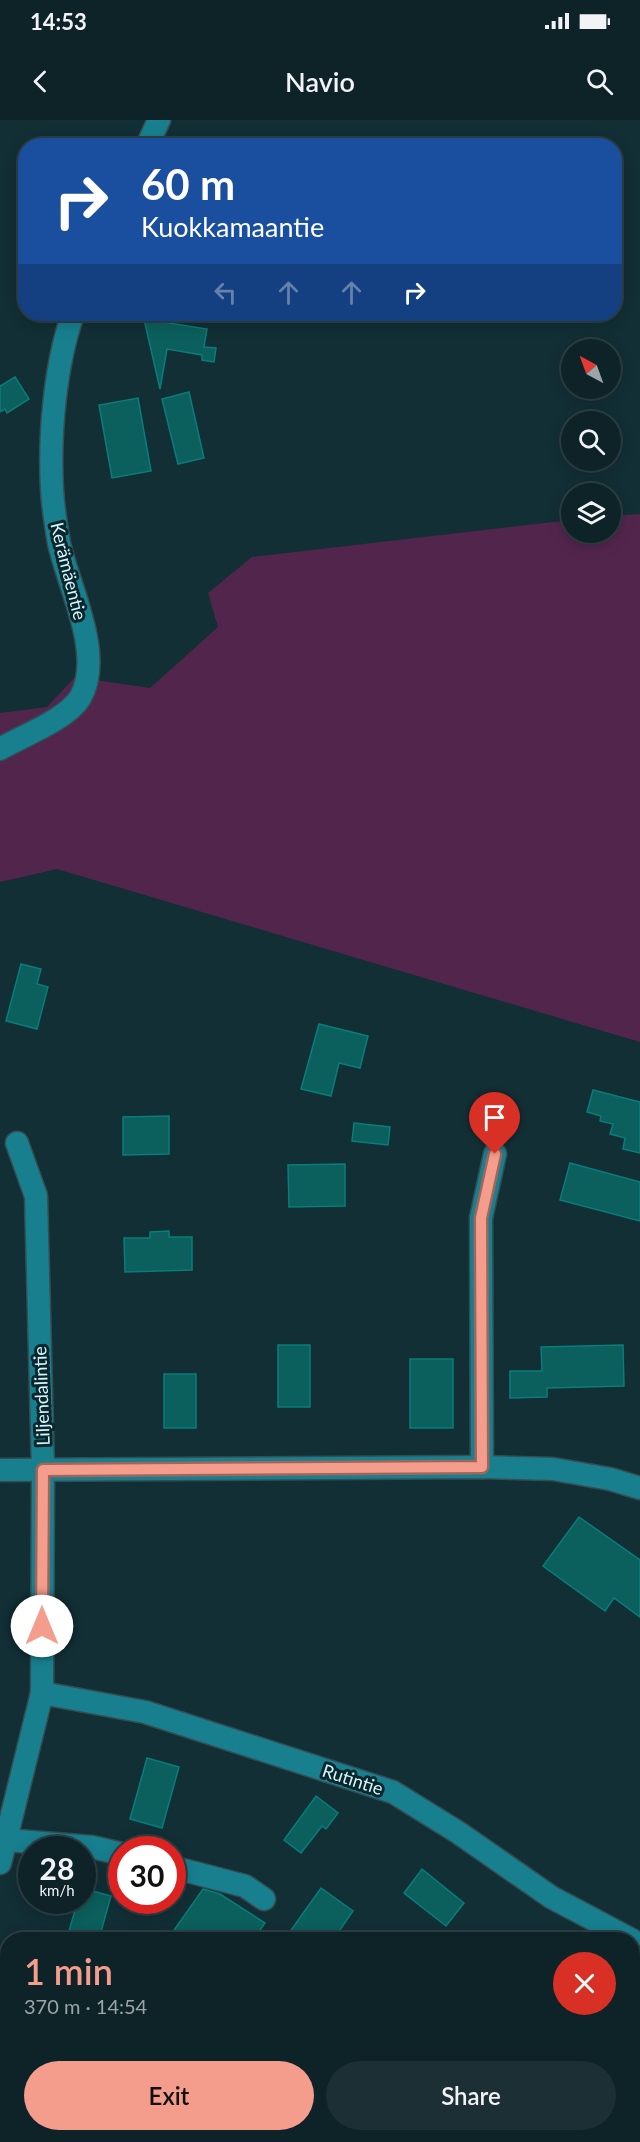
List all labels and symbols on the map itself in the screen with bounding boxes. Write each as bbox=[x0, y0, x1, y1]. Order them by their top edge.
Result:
north arrow bbox=[561, 339, 621, 399]
street label: Kerämäentie bbox=[46, 520, 92, 622]
pin bbox=[469, 1092, 520, 1154]
street label: Liljendalintie bbox=[28, 1346, 54, 1446]
position arrow bbox=[10, 1594, 74, 1658]
street label: Rutintie bbox=[320, 1759, 386, 1799]
speed limit sign: 30 bbox=[108, 1836, 186, 1914]

